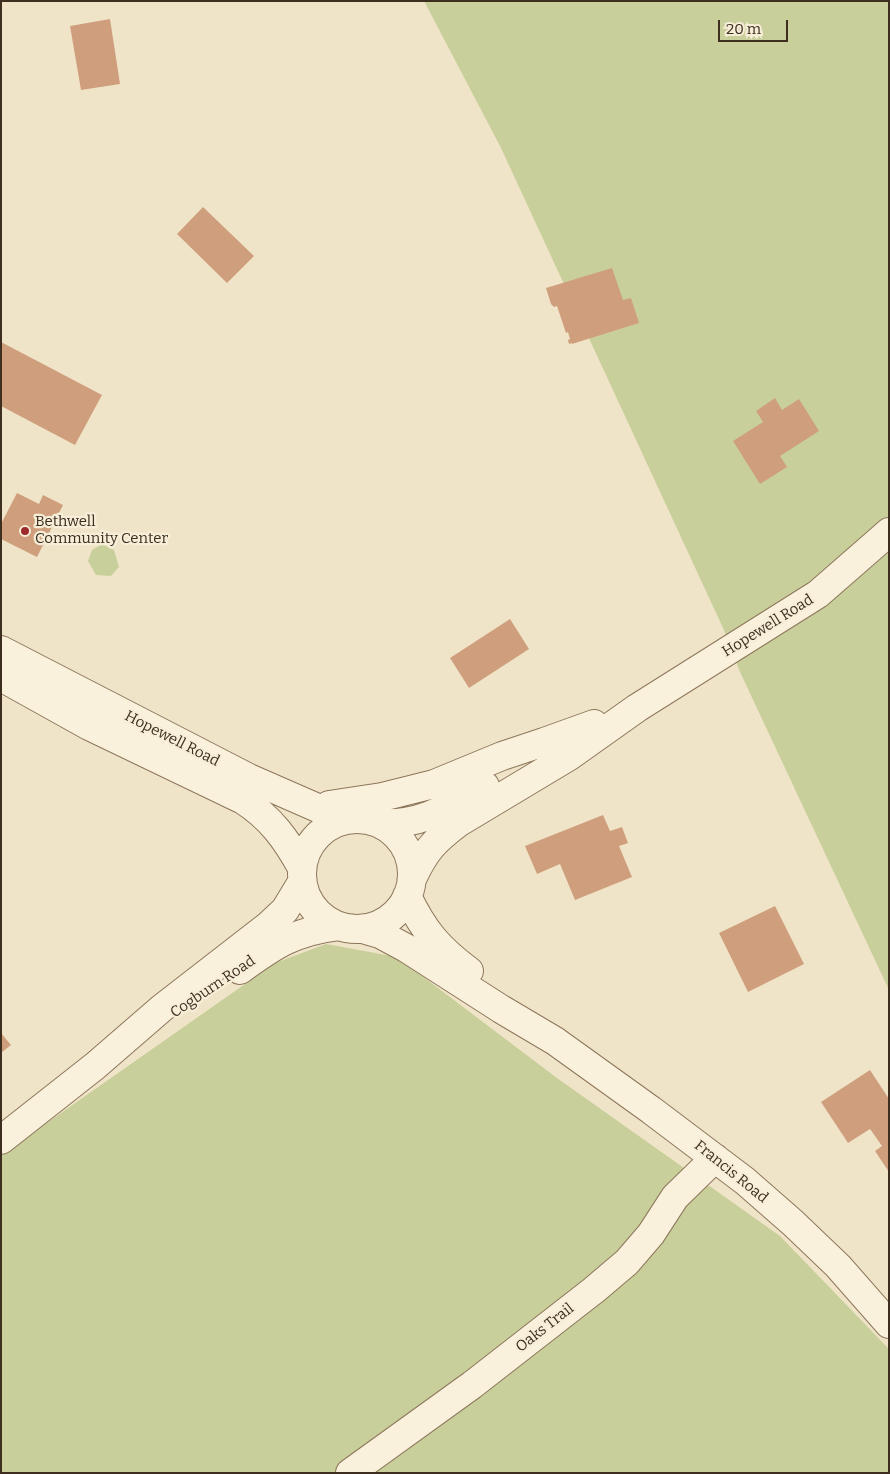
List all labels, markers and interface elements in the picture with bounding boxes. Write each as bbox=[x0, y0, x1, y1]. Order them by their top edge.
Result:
scale bar bbox=[720, 10, 790, 42]
text: 20 m bbox=[726, 20, 761, 38]
place label: Bethwell Community Center bbox=[35, 513, 168, 548]
marker: Bethwell Community Center bbox=[19, 525, 31, 537]
street label: Hopewell Road bbox=[719, 591, 817, 661]
street label: Hopewell Road bbox=[122, 707, 222, 771]
street label: Cogburn Road bbox=[167, 952, 259, 1022]
street label: Francis Road bbox=[691, 1137, 771, 1207]
street label: Oaks Trail bbox=[512, 1300, 578, 1356]

